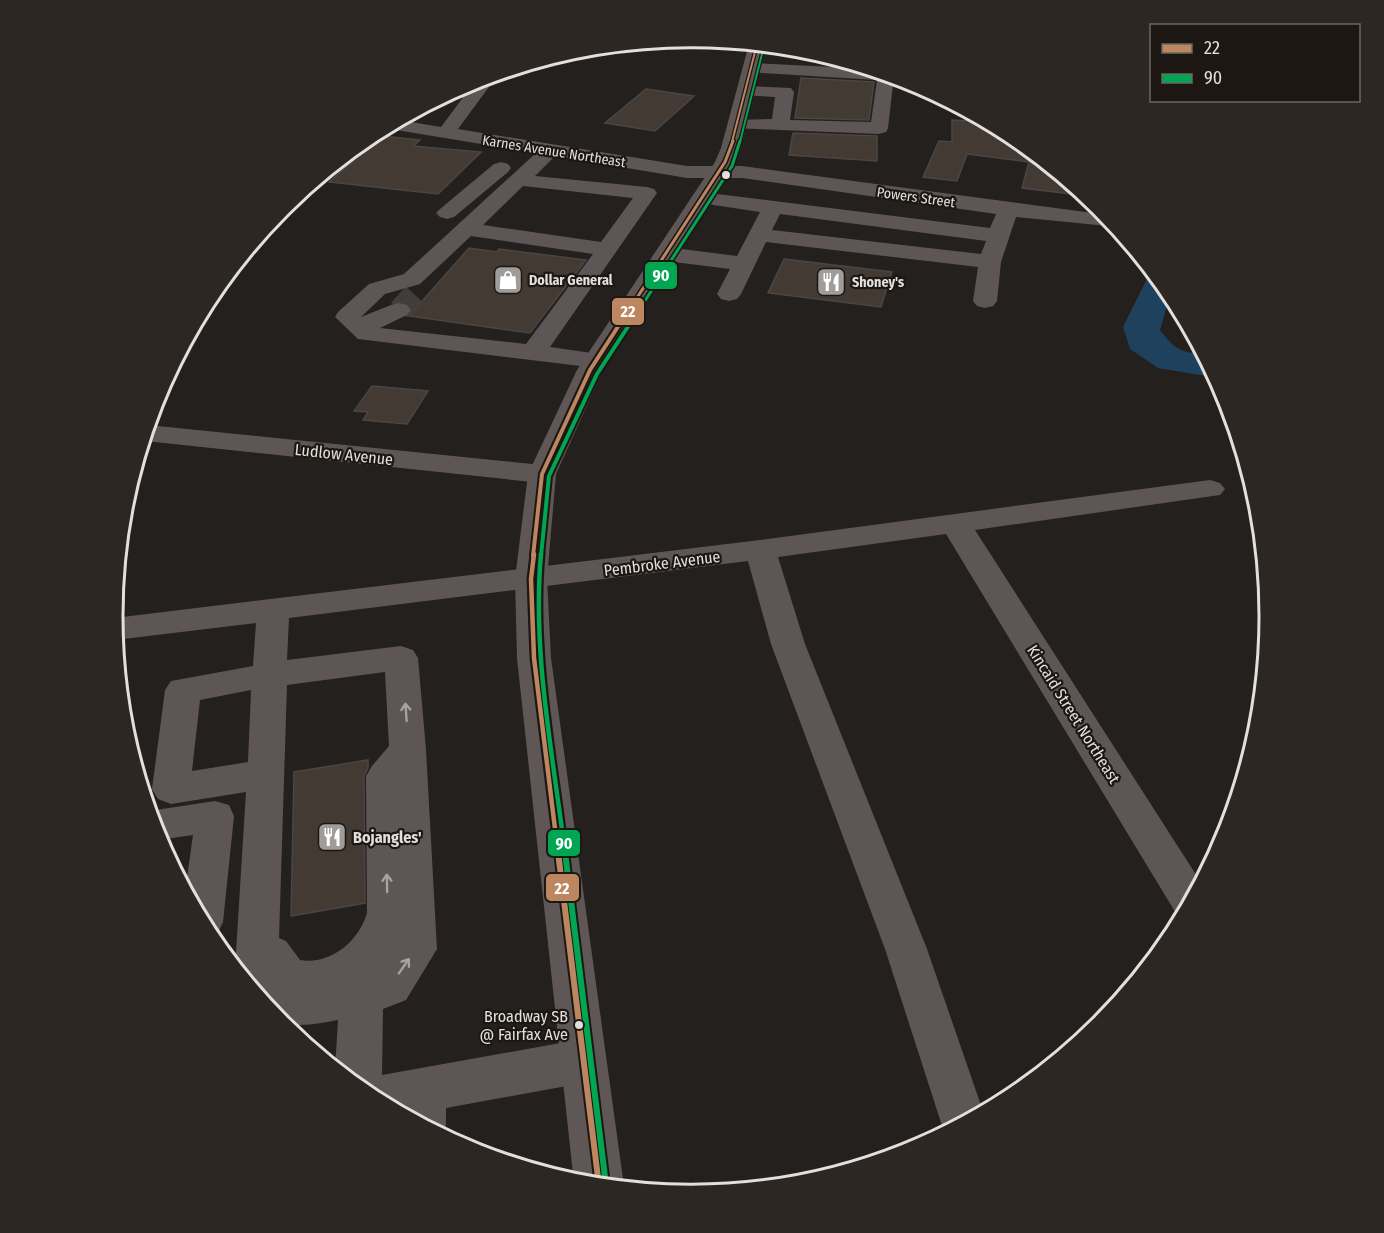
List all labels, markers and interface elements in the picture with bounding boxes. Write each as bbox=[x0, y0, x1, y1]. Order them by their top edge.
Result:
legend bbox=[1150, 24, 1360, 102]
text: 22 bbox=[1204, 37, 1220, 59]
text: 90 bbox=[1204, 67, 1222, 89]
street label: Karnes Avenue Northeast bbox=[481, 132, 627, 171]
unlabelled marker bbox=[720, 169, 732, 181]
street label: Powers Street bbox=[876, 184, 957, 211]
line badge: 90 bbox=[644, 261, 678, 290]
shop icon: Dollar General bbox=[492, 264, 524, 296]
text: 90 bbox=[652, 266, 670, 285]
restaurant icon: Shoney's bbox=[815, 266, 847, 298]
place label: Dollar General bbox=[529, 272, 613, 289]
place label: Shoney's bbox=[852, 274, 904, 291]
line badge: 22 bbox=[611, 297, 645, 326]
text: 22 bbox=[620, 302, 636, 321]
street label: Ludlow Avenue bbox=[294, 440, 394, 469]
street label: Pembroke Avenue bbox=[603, 547, 721, 580]
street label: Kincaid Street Northeast bbox=[1023, 641, 1124, 788]
one-way arrow bbox=[400, 702, 411, 722]
restaurant icon: Bojangles' bbox=[316, 821, 348, 853]
place label: Bojangles' bbox=[353, 828, 422, 847]
line badge: 90 bbox=[547, 829, 581, 857]
text: 90 bbox=[555, 834, 573, 853]
one-way arrow bbox=[381, 873, 393, 893]
line badge: 22 bbox=[545, 873, 580, 902]
text: 22 bbox=[554, 879, 570, 898]
one-way arrow bbox=[398, 958, 410, 974]
place label: Broadway SB @ Fairfax Ave bbox=[479, 1007, 568, 1044]
marker: Broadway SB @ Fairfax Ave bbox=[573, 1019, 585, 1031]

